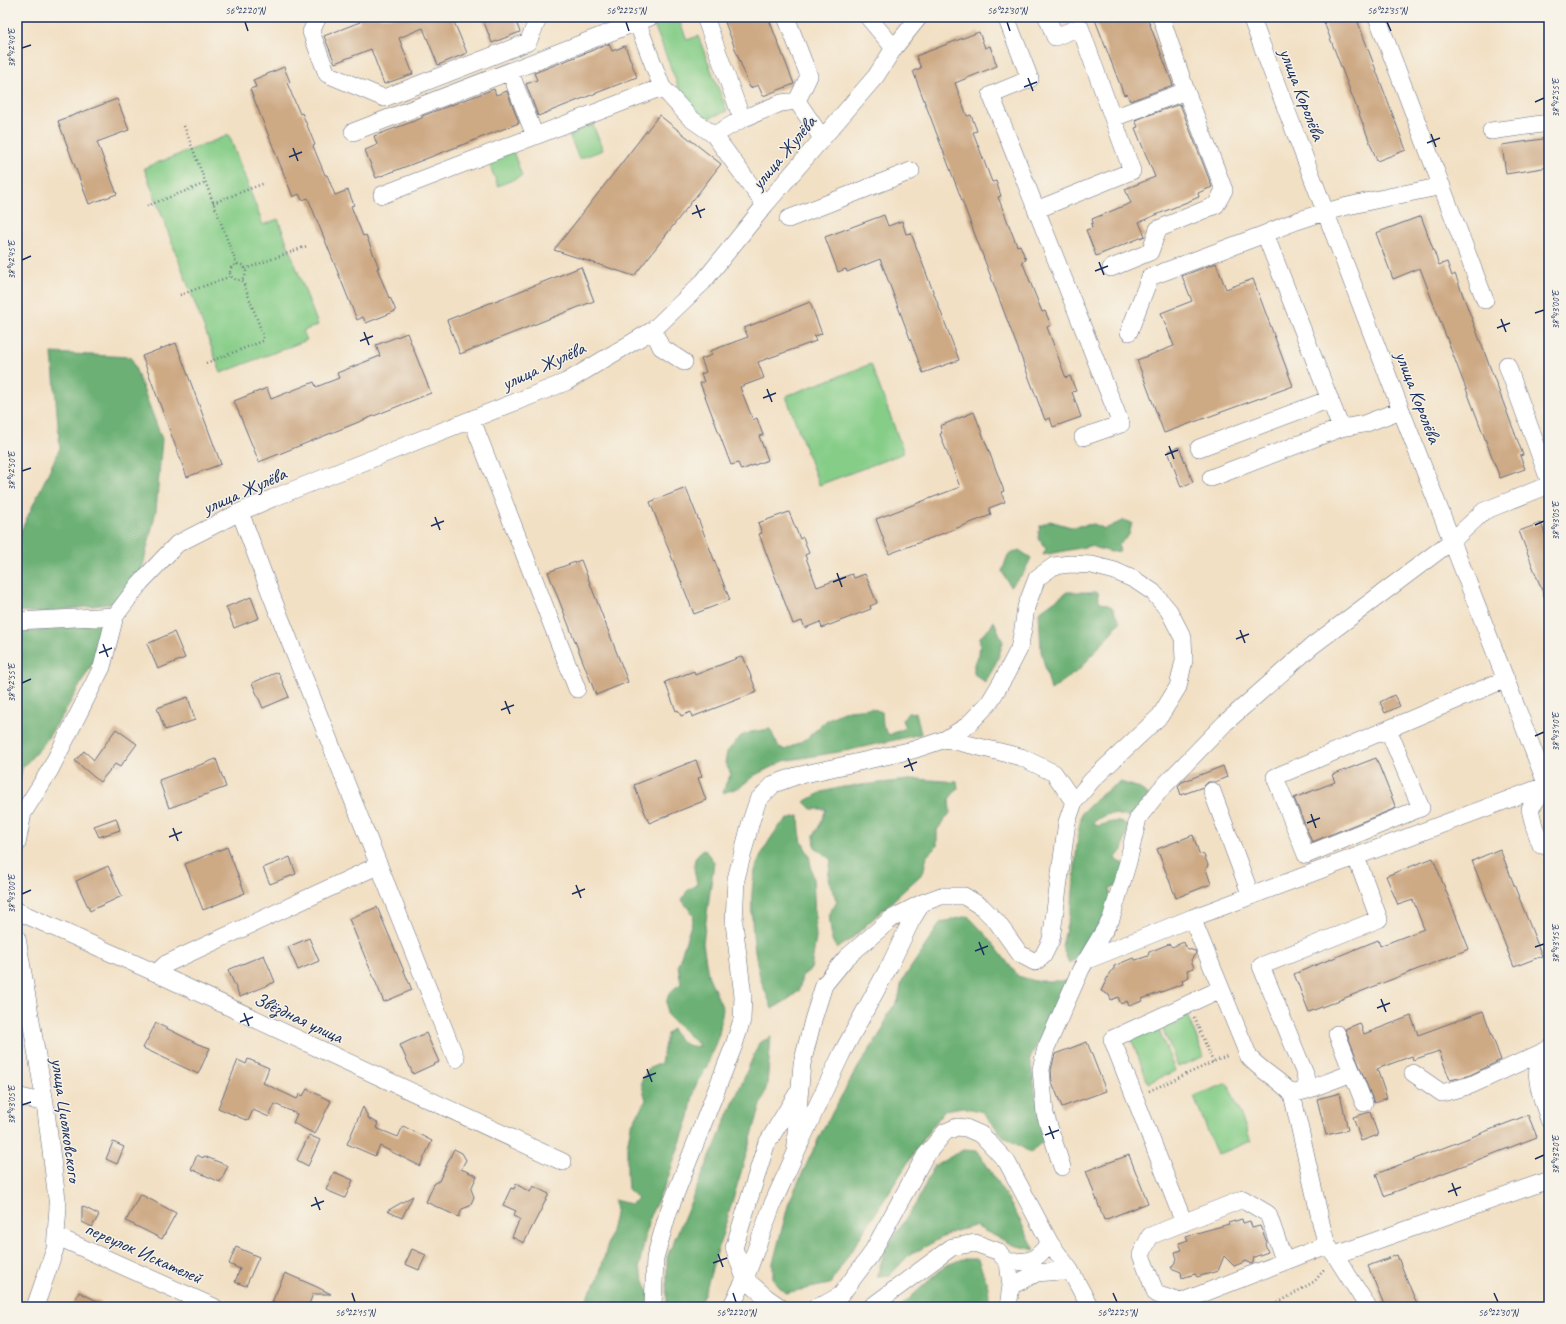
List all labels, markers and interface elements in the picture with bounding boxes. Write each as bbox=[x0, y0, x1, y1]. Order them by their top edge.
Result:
text: 56°22'20"N bbox=[225, 4, 267, 17]
text: 56°22'25"N bbox=[606, 4, 648, 17]
text: 56°22'30"N bbox=[987, 4, 1029, 17]
text: 56°22'35"N bbox=[1367, 4, 1409, 17]
text: 38°42'40"E bbox=[5, 27, 18, 67]
street label: улица Королёва bbox=[1273, 44, 1331, 145]
text: 38°42'55"E bbox=[1549, 77, 1562, 117]
street label: улица Жулёва bbox=[745, 109, 823, 195]
text: 38°42'45"E bbox=[5, 239, 18, 279]
text: 38°43'00"E bbox=[1549, 289, 1562, 329]
street label: улица Жулёва bbox=[497, 335, 591, 396]
street label: улица Королёва bbox=[1389, 347, 1447, 448]
text: 38°42'50"E bbox=[5, 450, 18, 490]
street label: улица Жулёва bbox=[198, 461, 292, 520]
text: 38°43'05"E bbox=[1549, 500, 1562, 540]
text: 38°42'55"E bbox=[5, 662, 18, 702]
text: 38°43'10"E bbox=[1549, 711, 1562, 751]
text: 38°43'00"E bbox=[5, 873, 18, 913]
text: 38°43'15"E bbox=[1549, 923, 1562, 963]
street label: Звёздная улица bbox=[250, 987, 348, 1049]
street label: улица Циолковского bbox=[45, 1056, 87, 1186]
text: 38°43'05"E bbox=[5, 1084, 18, 1124]
text: 38°43'20"E bbox=[1549, 1134, 1562, 1174]
street label: переулок Искателей bbox=[81, 1216, 207, 1290]
text: 56°22'15"N bbox=[335, 1306, 377, 1319]
text: 56°22'20"N bbox=[716, 1306, 758, 1319]
text: 56°22'25"N bbox=[1097, 1306, 1139, 1319]
text: 56°22'30"N bbox=[1478, 1306, 1520, 1319]

